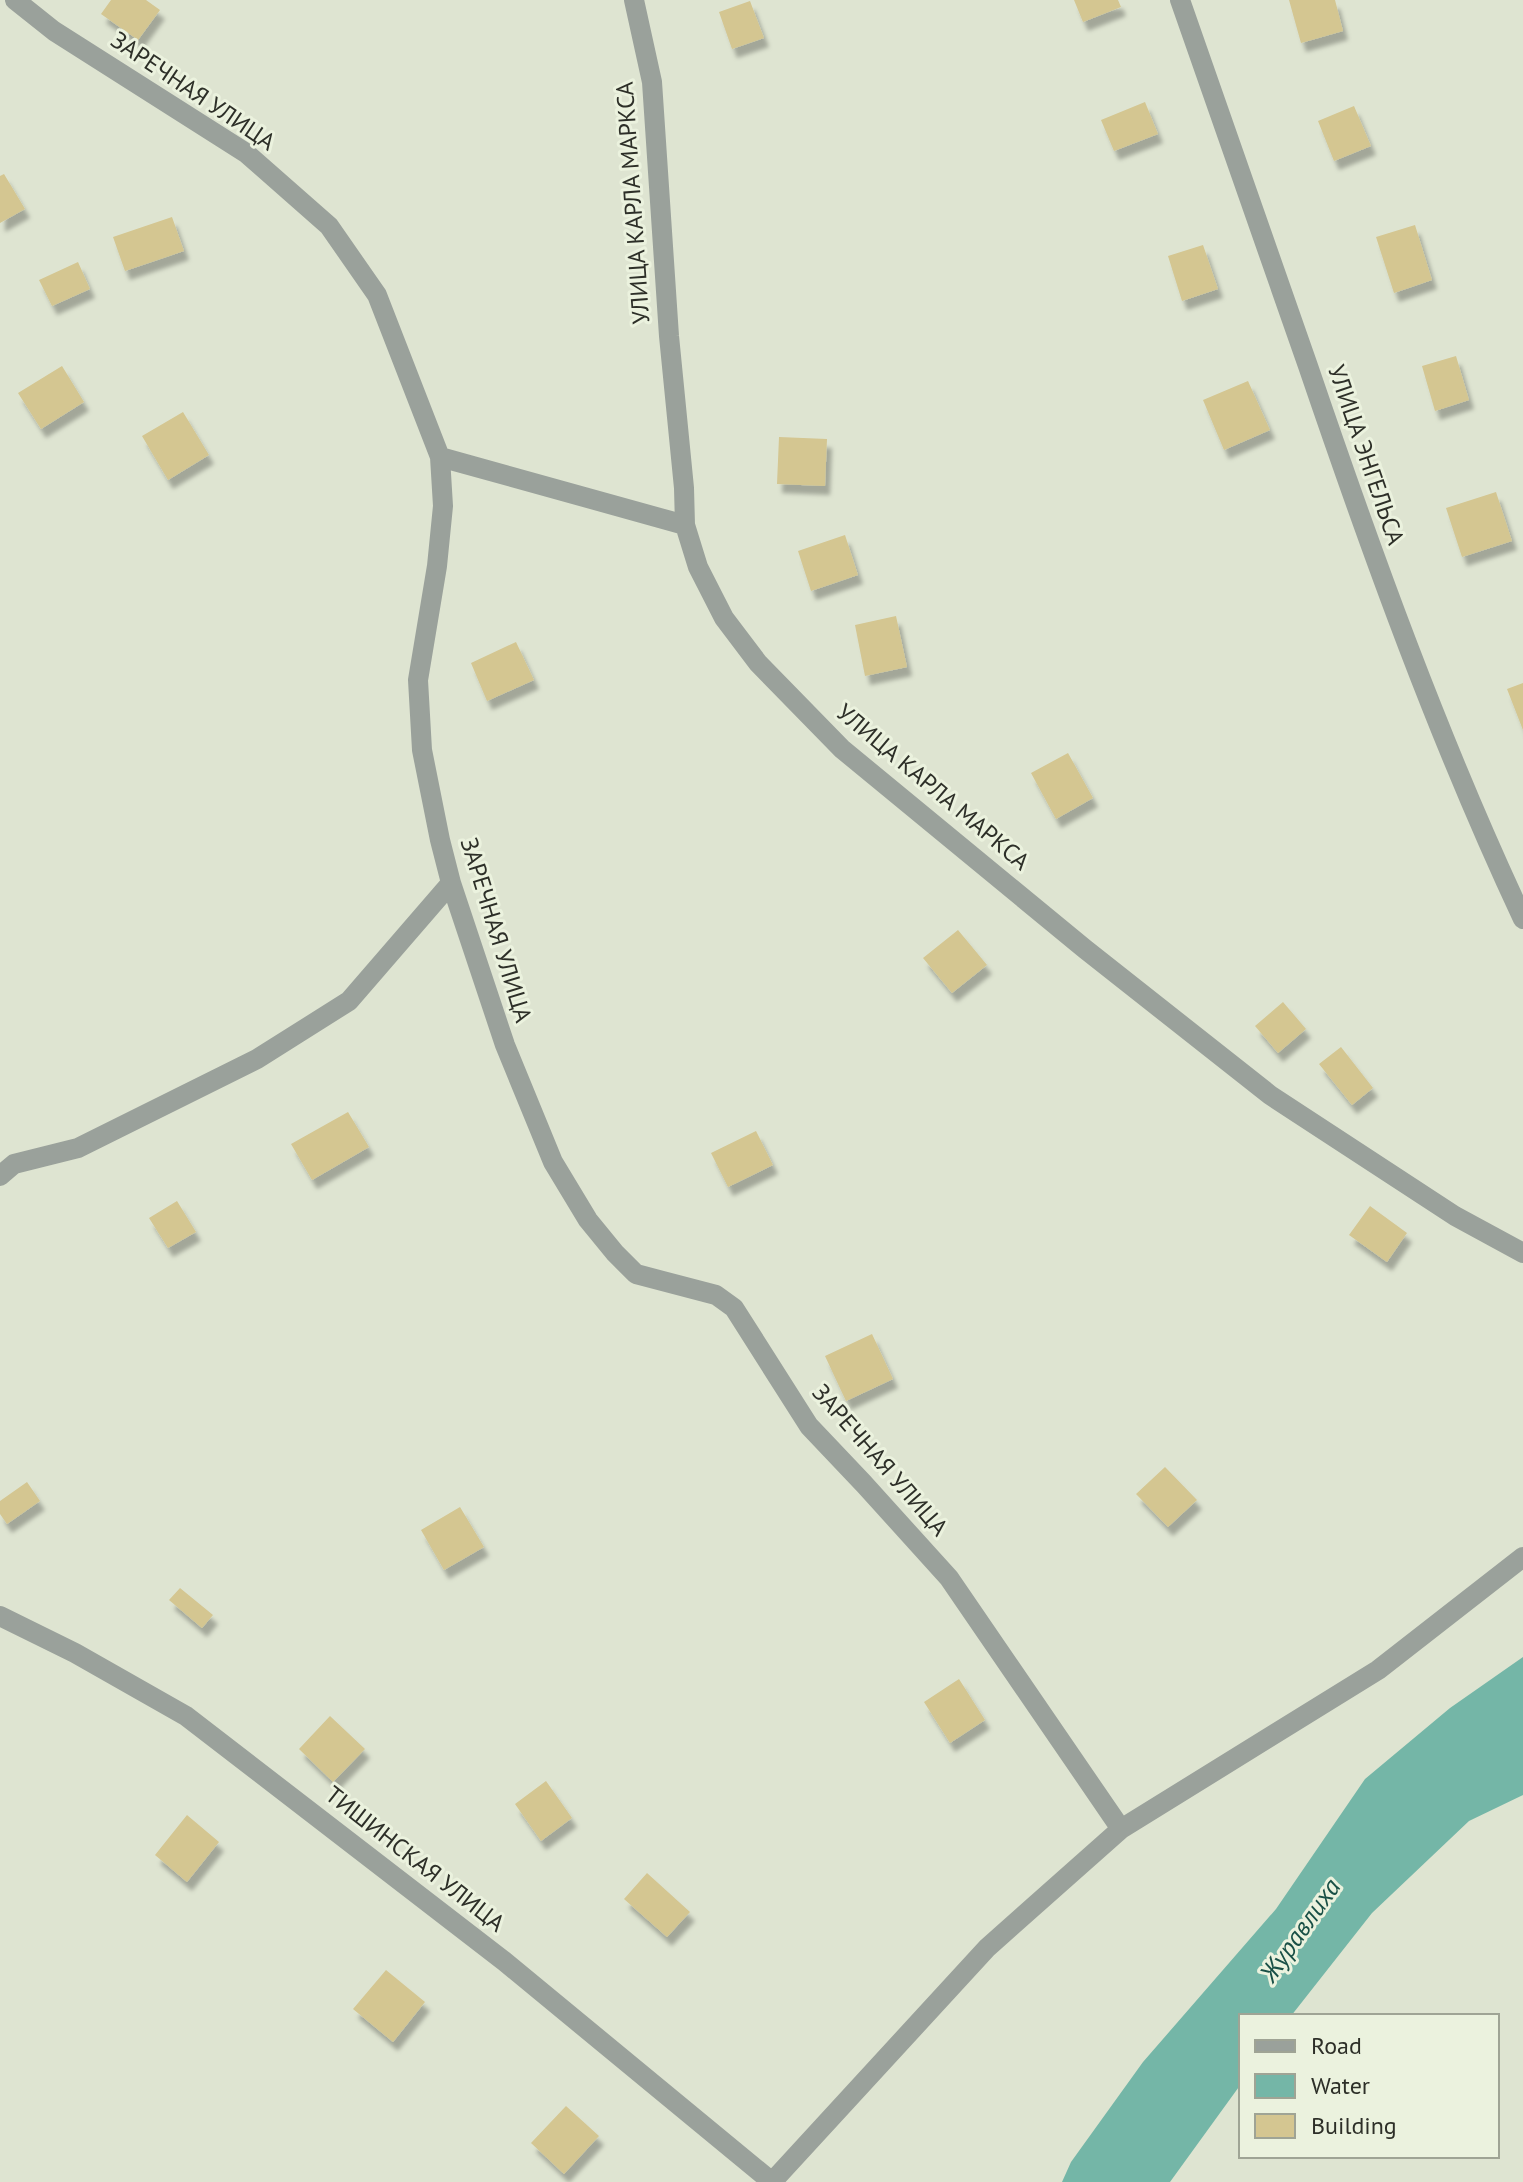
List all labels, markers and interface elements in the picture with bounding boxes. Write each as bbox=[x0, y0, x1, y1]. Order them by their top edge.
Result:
street label: ЗАРЕЧНАЯ УЛИЦА bbox=[105, 24, 281, 157]
street label: УЛИЦА КАРЛА МАРКСА bbox=[609, 81, 656, 325]
street label: УЛИЦА ЭНГЕЛЬСА bbox=[1321, 361, 1412, 549]
street label: УЛИЦА КАРЛА МАРКСА bbox=[830, 697, 1036, 877]
street label: ЗАРЕЧНАЯ УЛИЦА bbox=[454, 834, 539, 1026]
street label: ЗАРЕЧНАЯ УЛИЦА bbox=[806, 1377, 955, 1542]
street label: ТИШИНСКАЯ УЛИЦА bbox=[319, 1779, 511, 1938]
water label: Журавлиха bbox=[1251, 1871, 1347, 1989]
legend bbox=[1239, 2014, 1499, 2158]
text: Road bbox=[1311, 2030, 1362, 2061]
text: Water bbox=[1311, 2070, 1370, 2101]
text: Building bbox=[1311, 2110, 1397, 2141]

